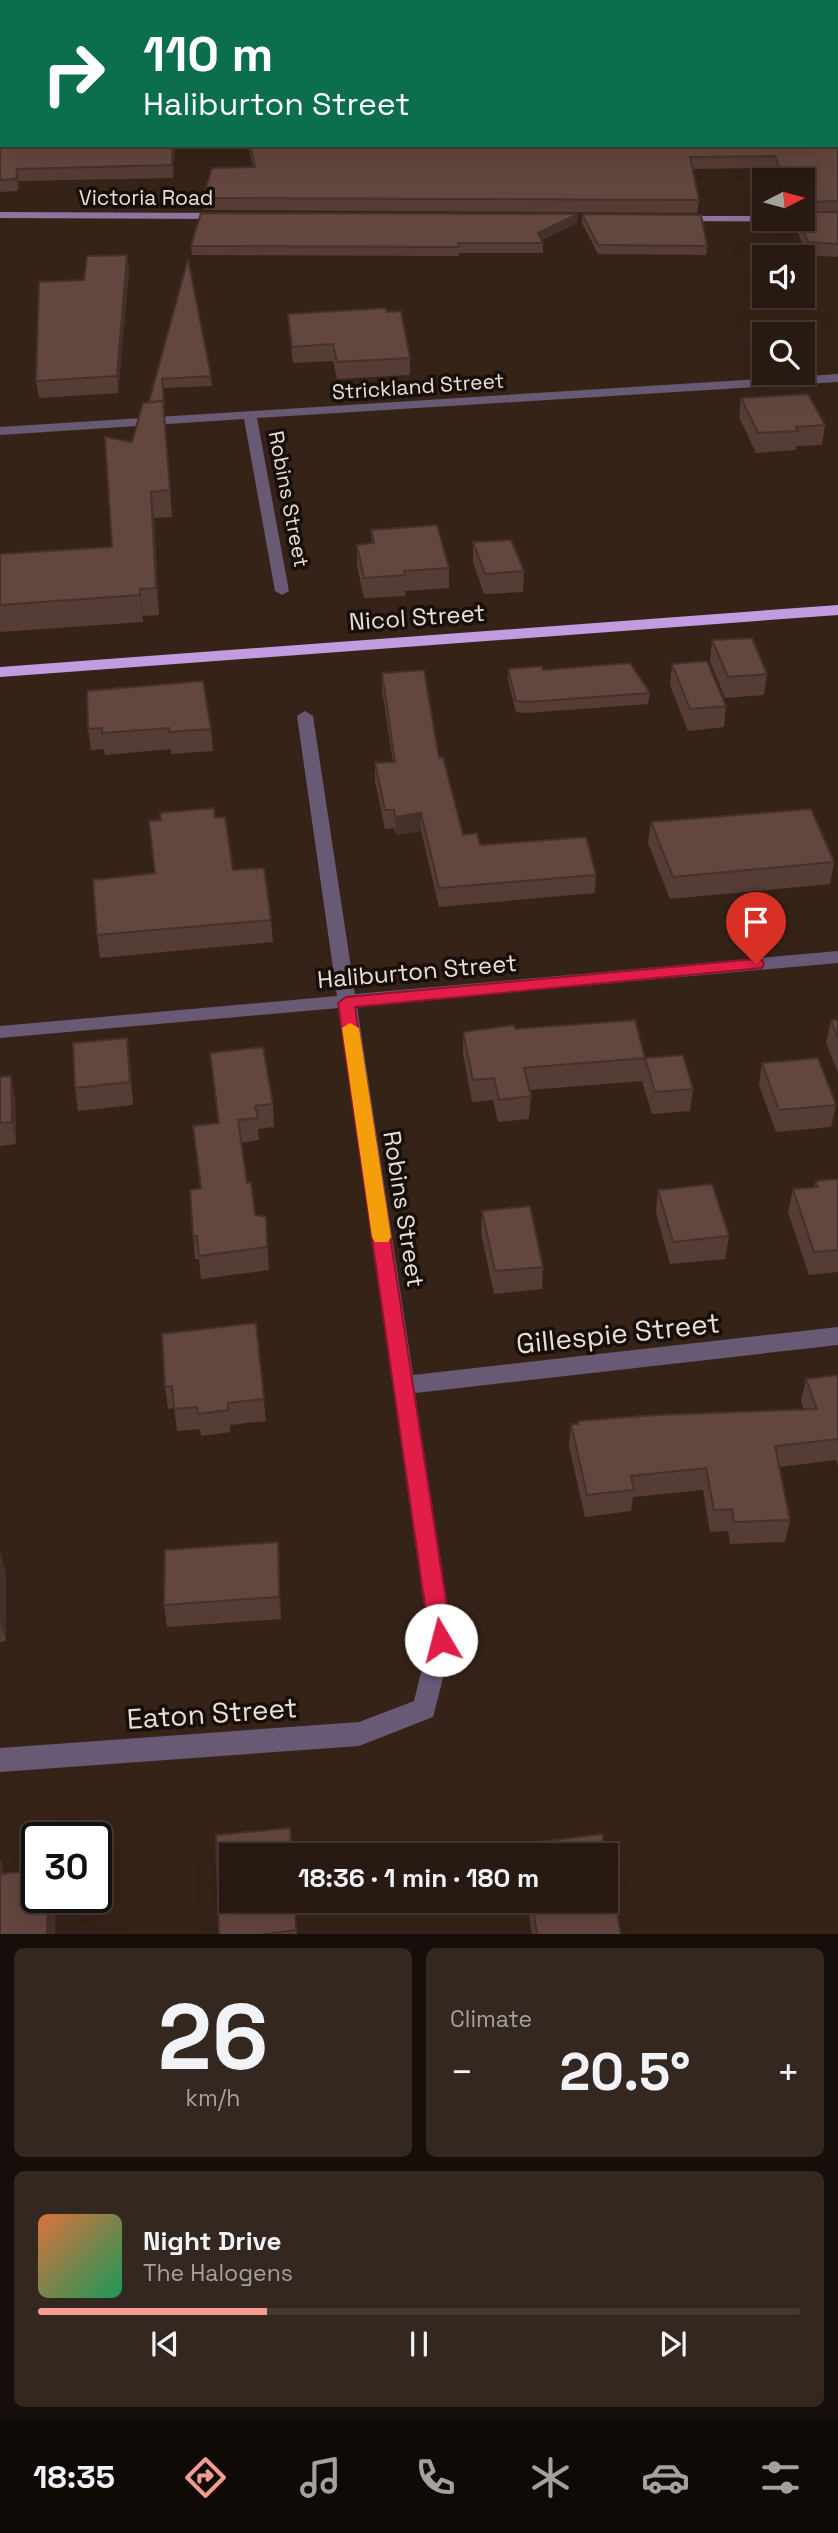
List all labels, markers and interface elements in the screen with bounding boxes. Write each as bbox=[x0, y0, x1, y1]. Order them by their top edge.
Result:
text: 110 m bbox=[143, 23, 273, 85]
icon: right bbox=[28, 28, 119, 119]
text: Haliburton Street bbox=[143, 84, 410, 124]
north arrow bbox=[752, 168, 816, 231]
map controls bbox=[752, 168, 815, 385]
street label: Victoria Road bbox=[79, 184, 213, 211]
button: sound bbox=[752, 245, 815, 308]
button: search bbox=[752, 322, 815, 385]
street label: Strickland Street bbox=[331, 367, 505, 405]
street label: Robins Street bbox=[263, 428, 315, 570]
street label: Nicol Street bbox=[348, 597, 486, 637]
pin bbox=[726, 892, 786, 964]
icon: arrive bbox=[737, 903, 775, 941]
street label: Haliburton Street bbox=[316, 947, 518, 995]
street label: Robins Street bbox=[376, 1128, 432, 1290]
street label: Gillespie Street bbox=[514, 1304, 722, 1362]
position arrow bbox=[404, 1603, 478, 1677]
street label: Eaton Street bbox=[126, 1689, 298, 1737]
speed limit sign: 30 bbox=[21, 1822, 112, 1913]
text: 18:36 · 1 min · 180 m bbox=[298, 1861, 539, 1895]
text: 26 bbox=[158, 1979, 268, 2096]
text: Climate bbox=[450, 2004, 532, 2034]
text: 20.5° bbox=[559, 2039, 691, 2105]
text: − bbox=[450, 2048, 474, 2096]
text: + bbox=[776, 2048, 800, 2096]
text: km/h bbox=[186, 2083, 240, 2113]
text: Night Drive bbox=[143, 2224, 281, 2258]
text: The Halogens bbox=[143, 2258, 293, 2288]
icon: previous bbox=[146, 2325, 184, 2363]
icon: pause bbox=[400, 2325, 438, 2363]
icon: next bbox=[654, 2325, 692, 2363]
icon: directions bbox=[181, 2453, 230, 2502]
icon: music bbox=[296, 2453, 345, 2502]
icon: phone bbox=[411, 2453, 460, 2502]
icon: climate bbox=[526, 2453, 575, 2502]
icon: car bbox=[641, 2453, 690, 2502]
icon: filters bbox=[756, 2453, 805, 2502]
text: 18:35 bbox=[33, 2457, 115, 2497]

